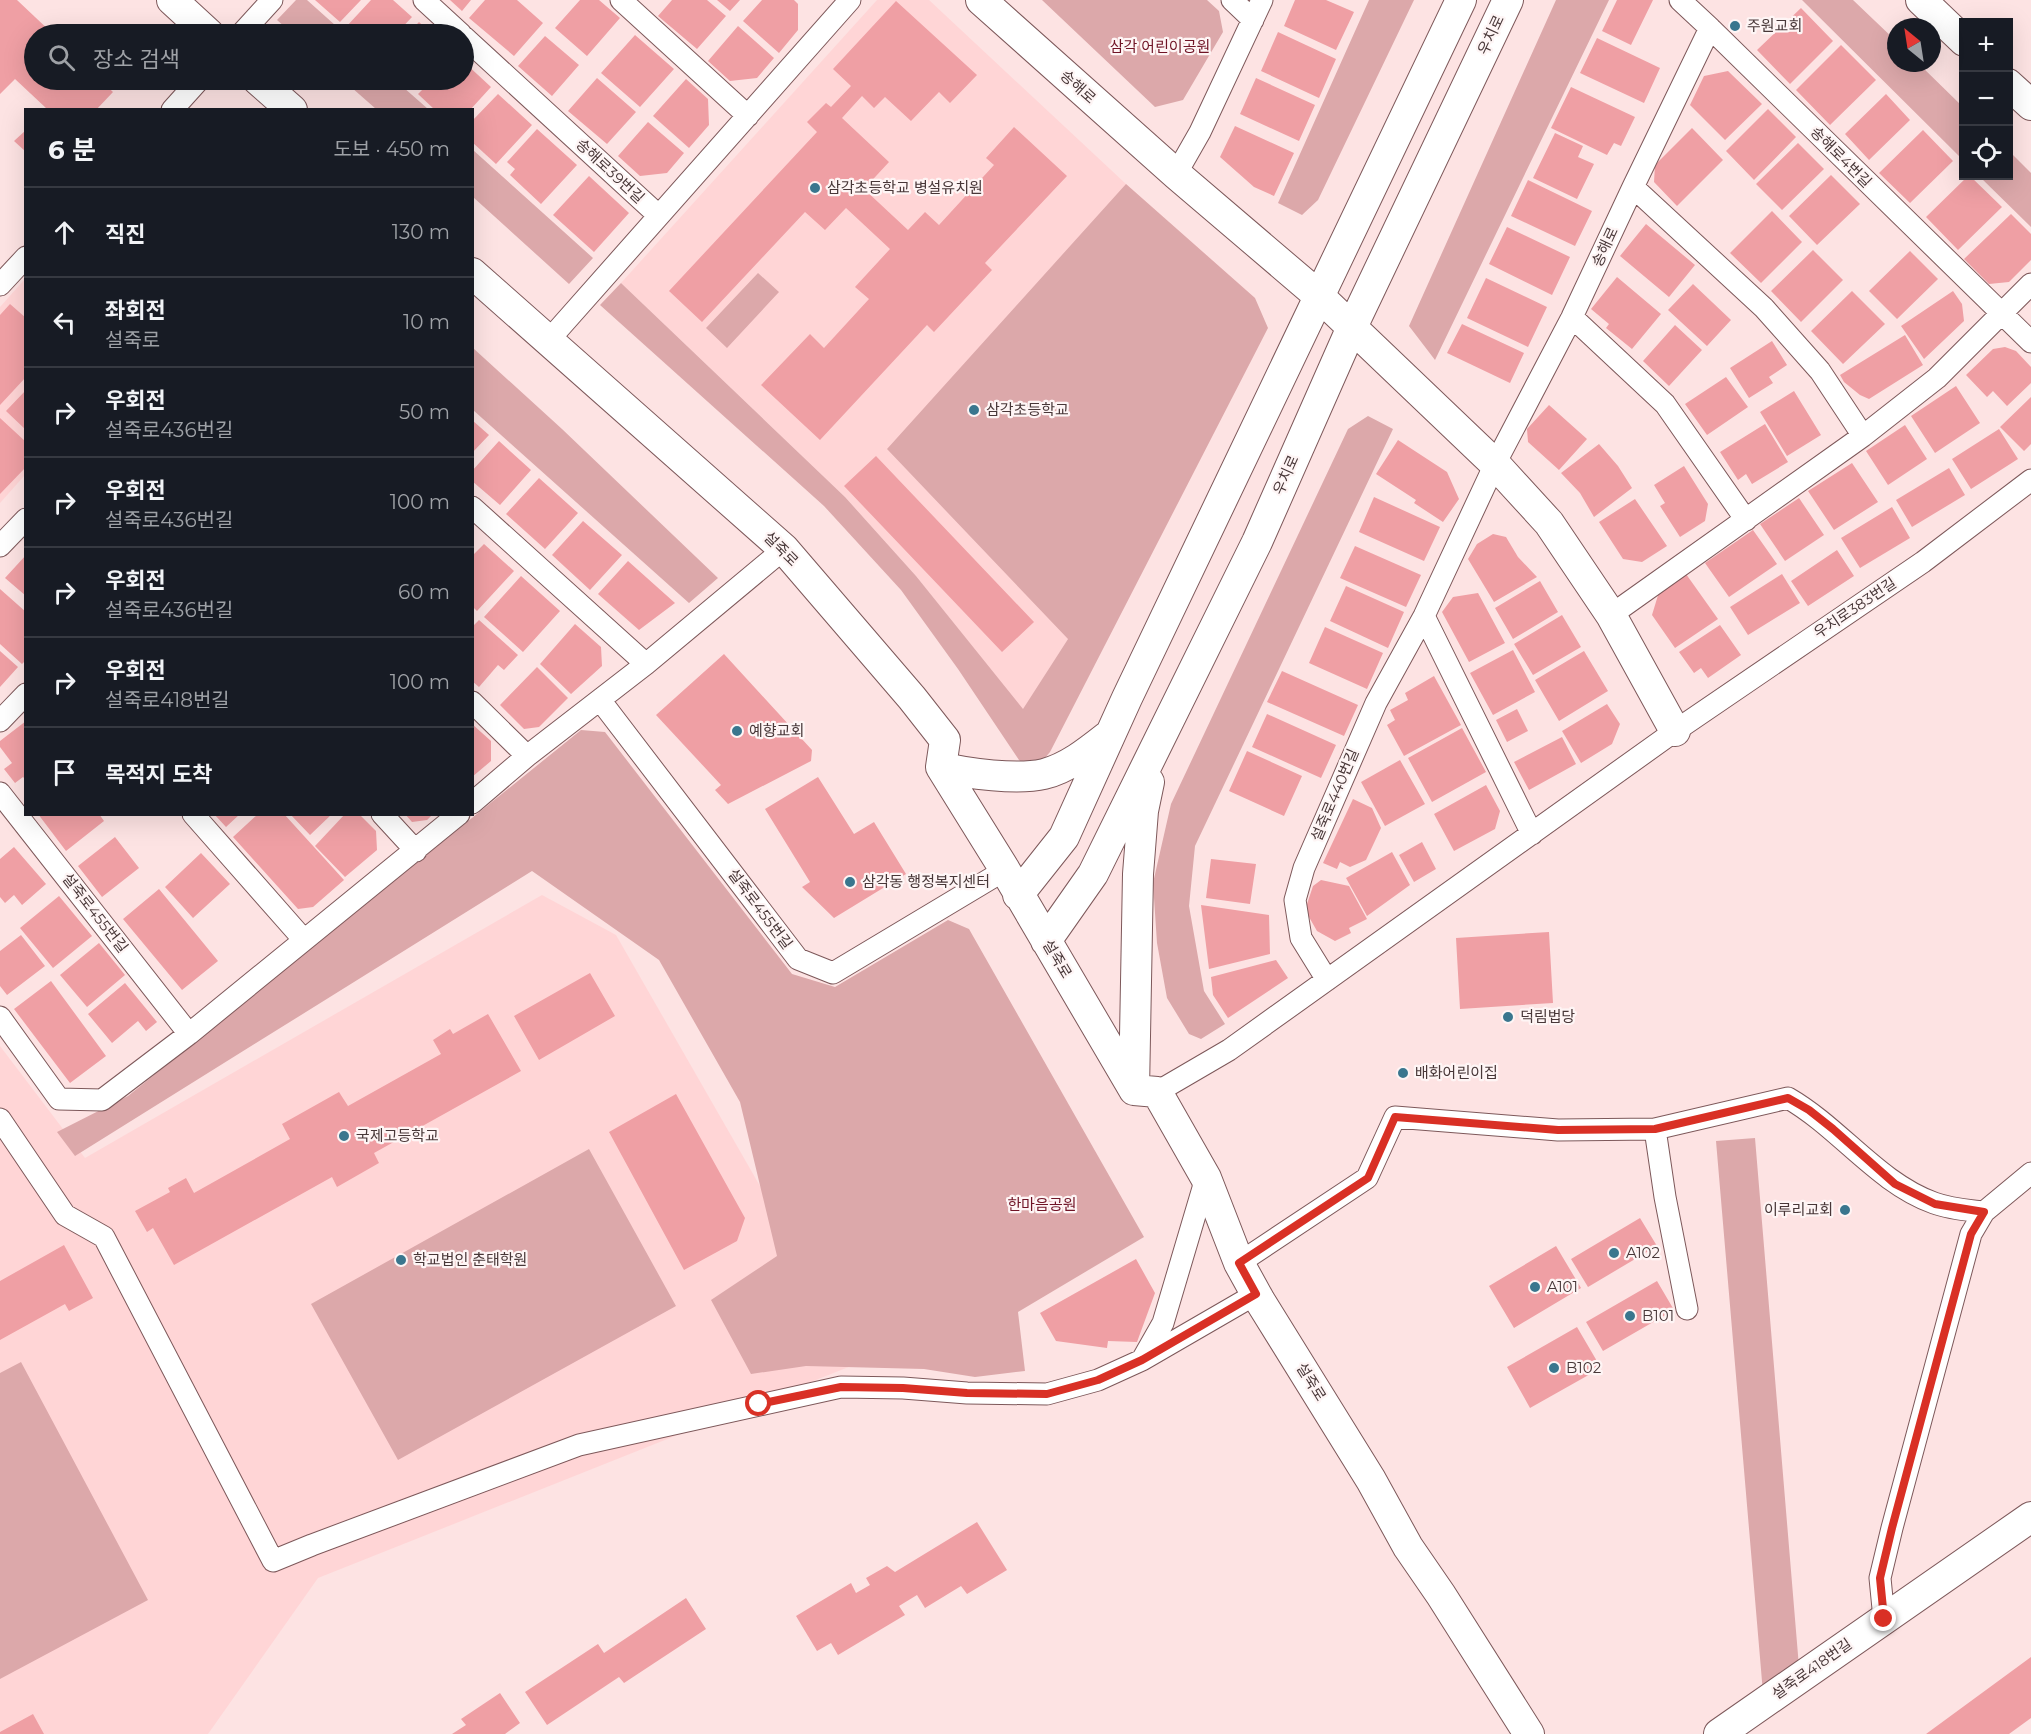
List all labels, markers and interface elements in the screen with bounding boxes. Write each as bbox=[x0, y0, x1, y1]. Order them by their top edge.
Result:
street label: 우치로 bbox=[1473, 12, 1508, 58]
place label: 주원교회 bbox=[1747, 16, 1802, 35]
north arrow bbox=[1887, 18, 1941, 72]
map controls bbox=[1959, 18, 2013, 180]
button: + bbox=[1959, 18, 2013, 72]
marker: 주원교회 bbox=[1728, 19, 1742, 33]
search box bbox=[24, 24, 474, 90]
park label: 삼각 어린이공원 bbox=[1110, 37, 1210, 56]
icon: search bbox=[45, 41, 78, 74]
text: 장소 검색 bbox=[93, 46, 180, 73]
street label: 송해로 bbox=[1057, 66, 1100, 108]
button: − bbox=[1959, 72, 2013, 126]
street label: 송해로4번길 bbox=[1807, 122, 1876, 191]
button: locate bbox=[1959, 126, 2013, 180]
text: 6 분 bbox=[48, 134, 96, 166]
street label: 송해로39번길 bbox=[572, 134, 648, 207]
text: 도보 · 450 m bbox=[333, 137, 450, 161]
place label: 삼각초등학교 병설유치원 bbox=[827, 178, 983, 197]
marker: 삼각초등학교 병설유치원 bbox=[808, 181, 822, 195]
icon: ahead bbox=[48, 216, 81, 249]
text: 130 m bbox=[392, 220, 450, 244]
text: 직진 bbox=[105, 221, 145, 248]
street label: 송해로 bbox=[1587, 224, 1622, 270]
text: 좌회전 bbox=[105, 297, 166, 324]
icon: left bbox=[48, 306, 81, 339]
text: 10 m bbox=[403, 310, 450, 334]
text: 설죽로 bbox=[105, 328, 160, 352]
text: 우회전 bbox=[105, 387, 166, 414]
icon: right bbox=[48, 396, 81, 429]
text: 50 m bbox=[399, 400, 450, 424]
place label: 삼각초등학교 bbox=[986, 400, 1069, 419]
marker: 삼각초등학교 bbox=[967, 403, 981, 417]
text: 설죽로436번길 bbox=[105, 418, 233, 442]
street label: 우치로 bbox=[1268, 452, 1303, 498]
text: 우회전 bbox=[105, 477, 166, 504]
icon: right bbox=[48, 486, 81, 519]
text: 100 m bbox=[390, 490, 450, 514]
text: 설죽로436번길 bbox=[105, 508, 233, 532]
street label: 설죽로 bbox=[760, 527, 803, 570]
text: 우회전 bbox=[105, 567, 166, 594]
street label: 우치로383번길 bbox=[1810, 573, 1900, 642]
icon: right bbox=[48, 576, 81, 609]
text: 60 m bbox=[398, 580, 450, 604]
text: 설죽로436번길 bbox=[105, 598, 233, 622]
text: 우회전 bbox=[105, 657, 166, 684]
icon: right bbox=[48, 666, 81, 699]
text: 100 m bbox=[390, 670, 450, 694]
text: 설죽로418번길 bbox=[105, 688, 230, 712]
place label: 예향교회 bbox=[749, 721, 804, 740]
marker: 예향교회 bbox=[730, 724, 744, 738]
street label: 설죽로440번길 bbox=[1306, 746, 1363, 844]
icon: arrive bbox=[48, 756, 81, 789]
text: 목적지 도착 bbox=[105, 761, 212, 788]
street label: 설죽로455번길 bbox=[724, 865, 797, 953]
street label: 설죽로455번길 bbox=[58, 869, 132, 956]
place label: 삼각동 행정복지센터 bbox=[862, 872, 990, 891]
marker: 삼각동 행정복지센터 bbox=[843, 875, 857, 889]
street label: 설죽로 bbox=[1039, 936, 1076, 981]
place label: 덕림법당 bbox=[1520, 1007, 1575, 1026]
marker: 덕림법당 bbox=[1501, 1010, 1515, 1024]
place label: 배화어린이집 bbox=[1415, 1063, 1498, 1082]
marker: 배화어린이집 bbox=[1396, 1066, 1410, 1080]
place label: 국제고등학교 bbox=[356, 1126, 439, 1145]
marker: 국제고등학교 bbox=[337, 1129, 351, 1143]
park label: 한마음공원 bbox=[1007, 1195, 1077, 1214]
place label: 이루리교회 bbox=[1764, 1200, 1833, 1219]
marker: 이루리교회 bbox=[1838, 1203, 1852, 1217]
place label: A102 bbox=[1626, 1243, 1660, 1262]
marker: A102 bbox=[1607, 1246, 1621, 1260]
place label: 학교법인 춘태학원 bbox=[413, 1250, 527, 1269]
marker: 학교법인 춘태학원 bbox=[394, 1253, 408, 1267]
place label: A101 bbox=[1547, 1277, 1578, 1296]
marker: A101 bbox=[1528, 1280, 1542, 1294]
place label: B101 bbox=[1642, 1306, 1674, 1325]
marker: B101 bbox=[1623, 1309, 1637, 1323]
place label: B102 bbox=[1566, 1358, 1601, 1377]
street label: 설죽로 bbox=[1292, 1359, 1330, 1404]
marker: B102 bbox=[1547, 1361, 1561, 1375]
route start bbox=[745, 1390, 771, 1416]
route end bbox=[1870, 1605, 1896, 1631]
street label: 설죽로418번길 bbox=[1768, 1634, 1855, 1703]

